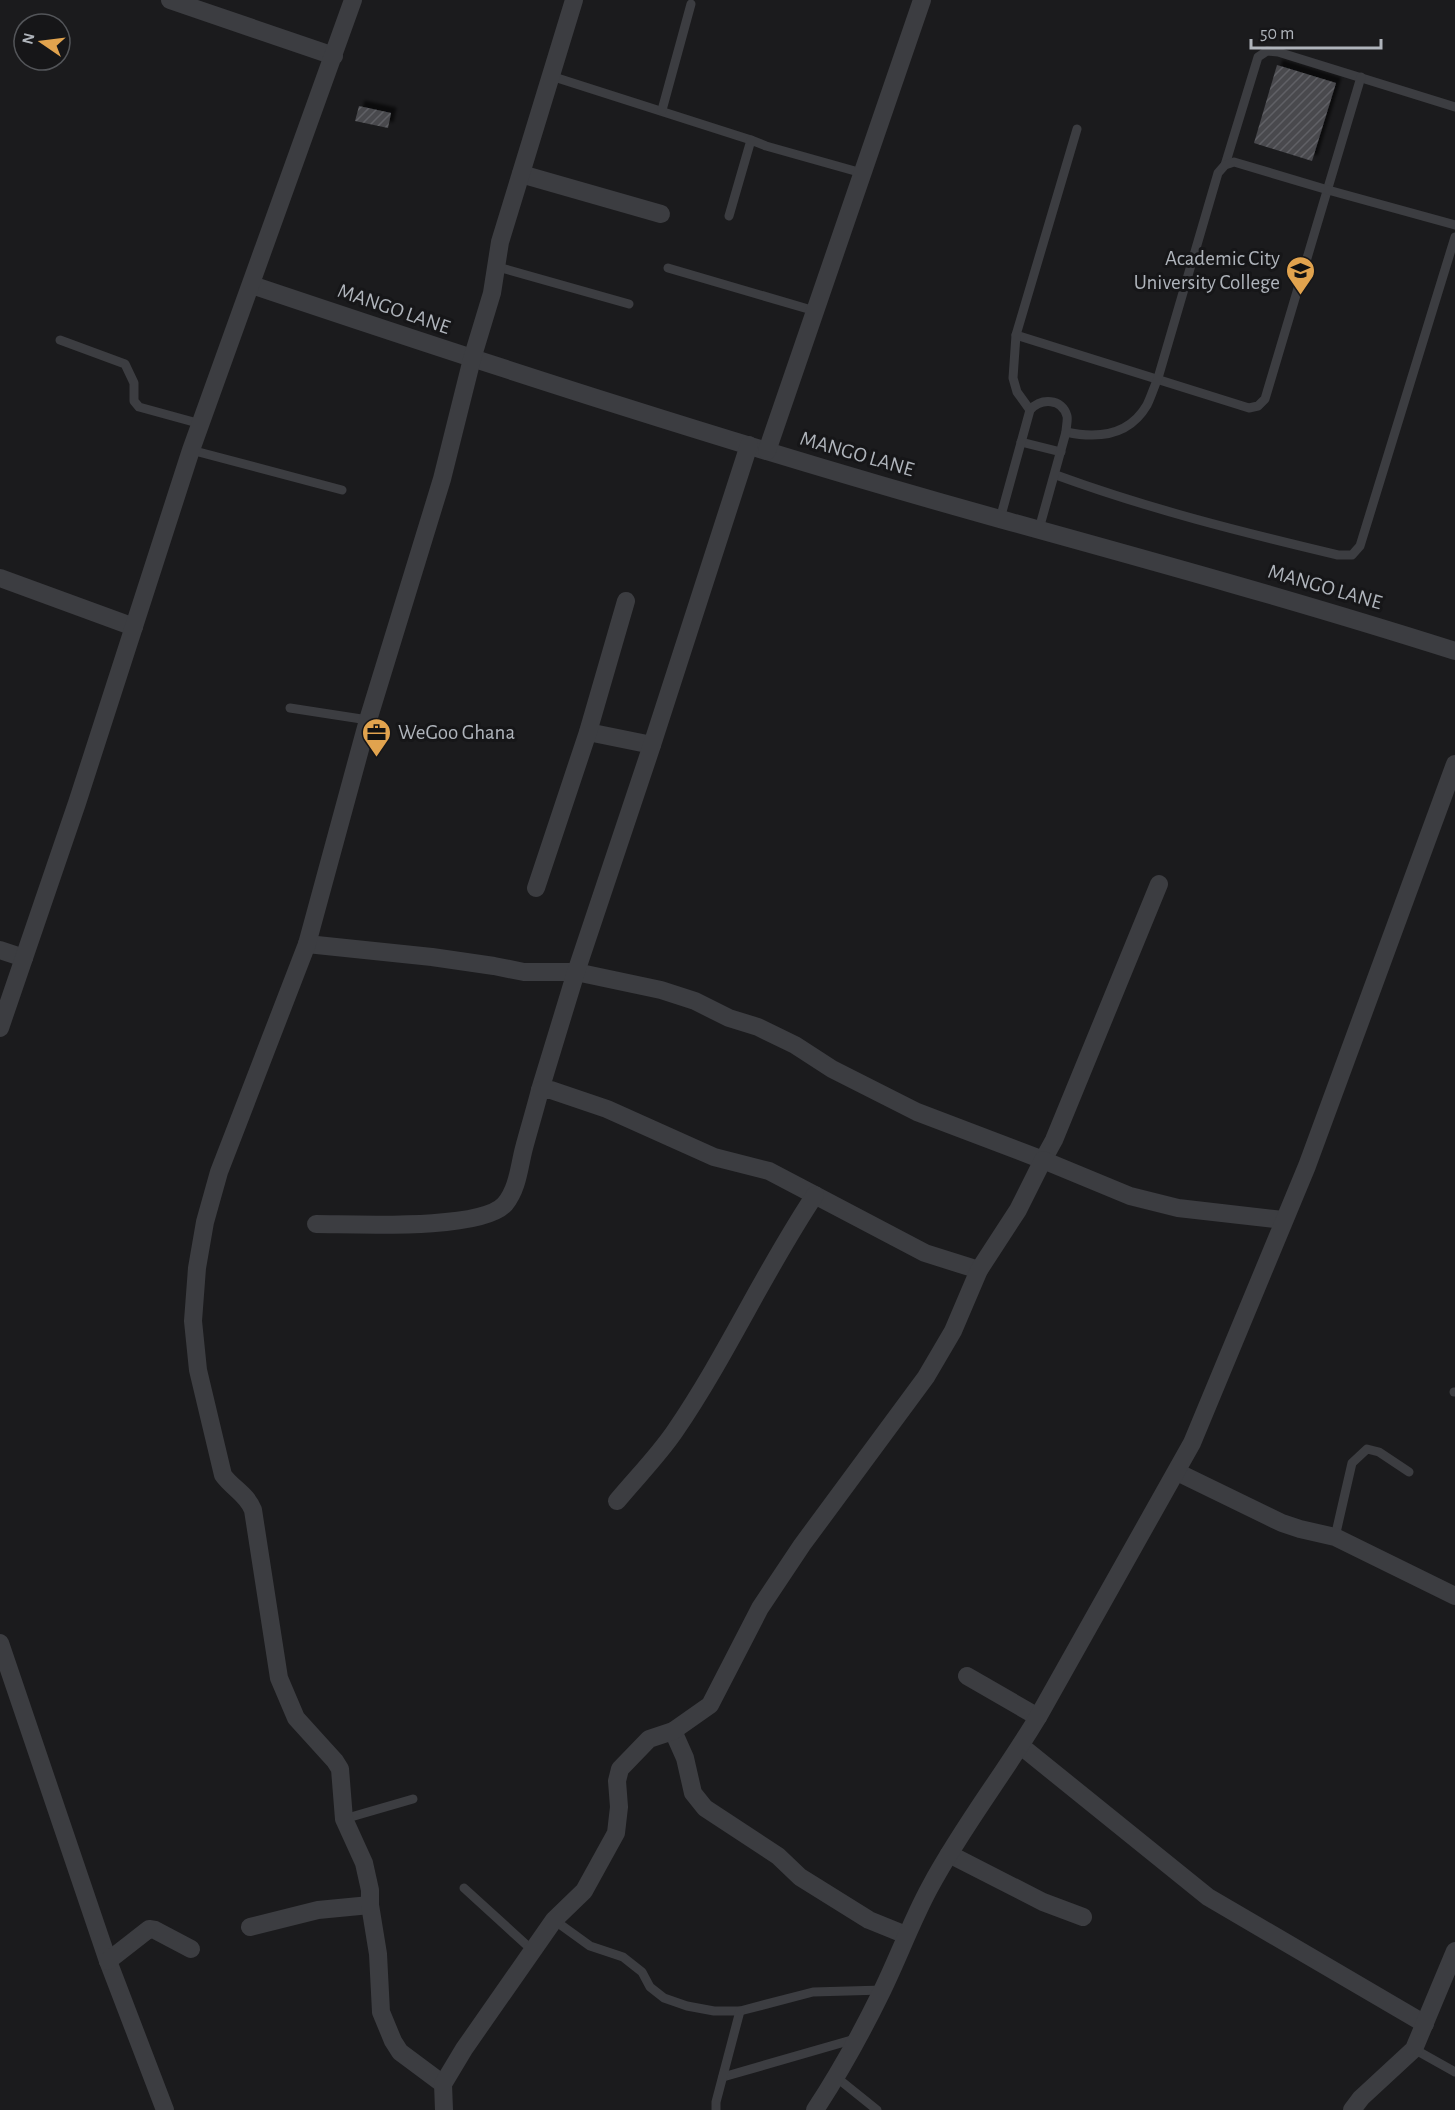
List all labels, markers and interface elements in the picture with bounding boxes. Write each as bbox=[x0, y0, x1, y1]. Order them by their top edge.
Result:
north arrow bbox=[12, 12, 72, 72]
scale bar bbox=[1251, 12, 1382, 50]
text: 50 m bbox=[1260, 25, 1294, 43]
text: N bbox=[19, 31, 38, 46]
place label: Academic City University College bbox=[1134, 248, 1280, 293]
school or university icon: Academic City University College bbox=[1285, 254, 1317, 296]
street label: MANGO LANE bbox=[335, 280, 453, 338]
street label: MANGO LANE bbox=[798, 428, 916, 480]
street label: MANGO LANE bbox=[1266, 561, 1384, 613]
office icon: WeGoo Ghana bbox=[361, 716, 393, 758]
place label: WeGoo Ghana bbox=[398, 722, 515, 743]

